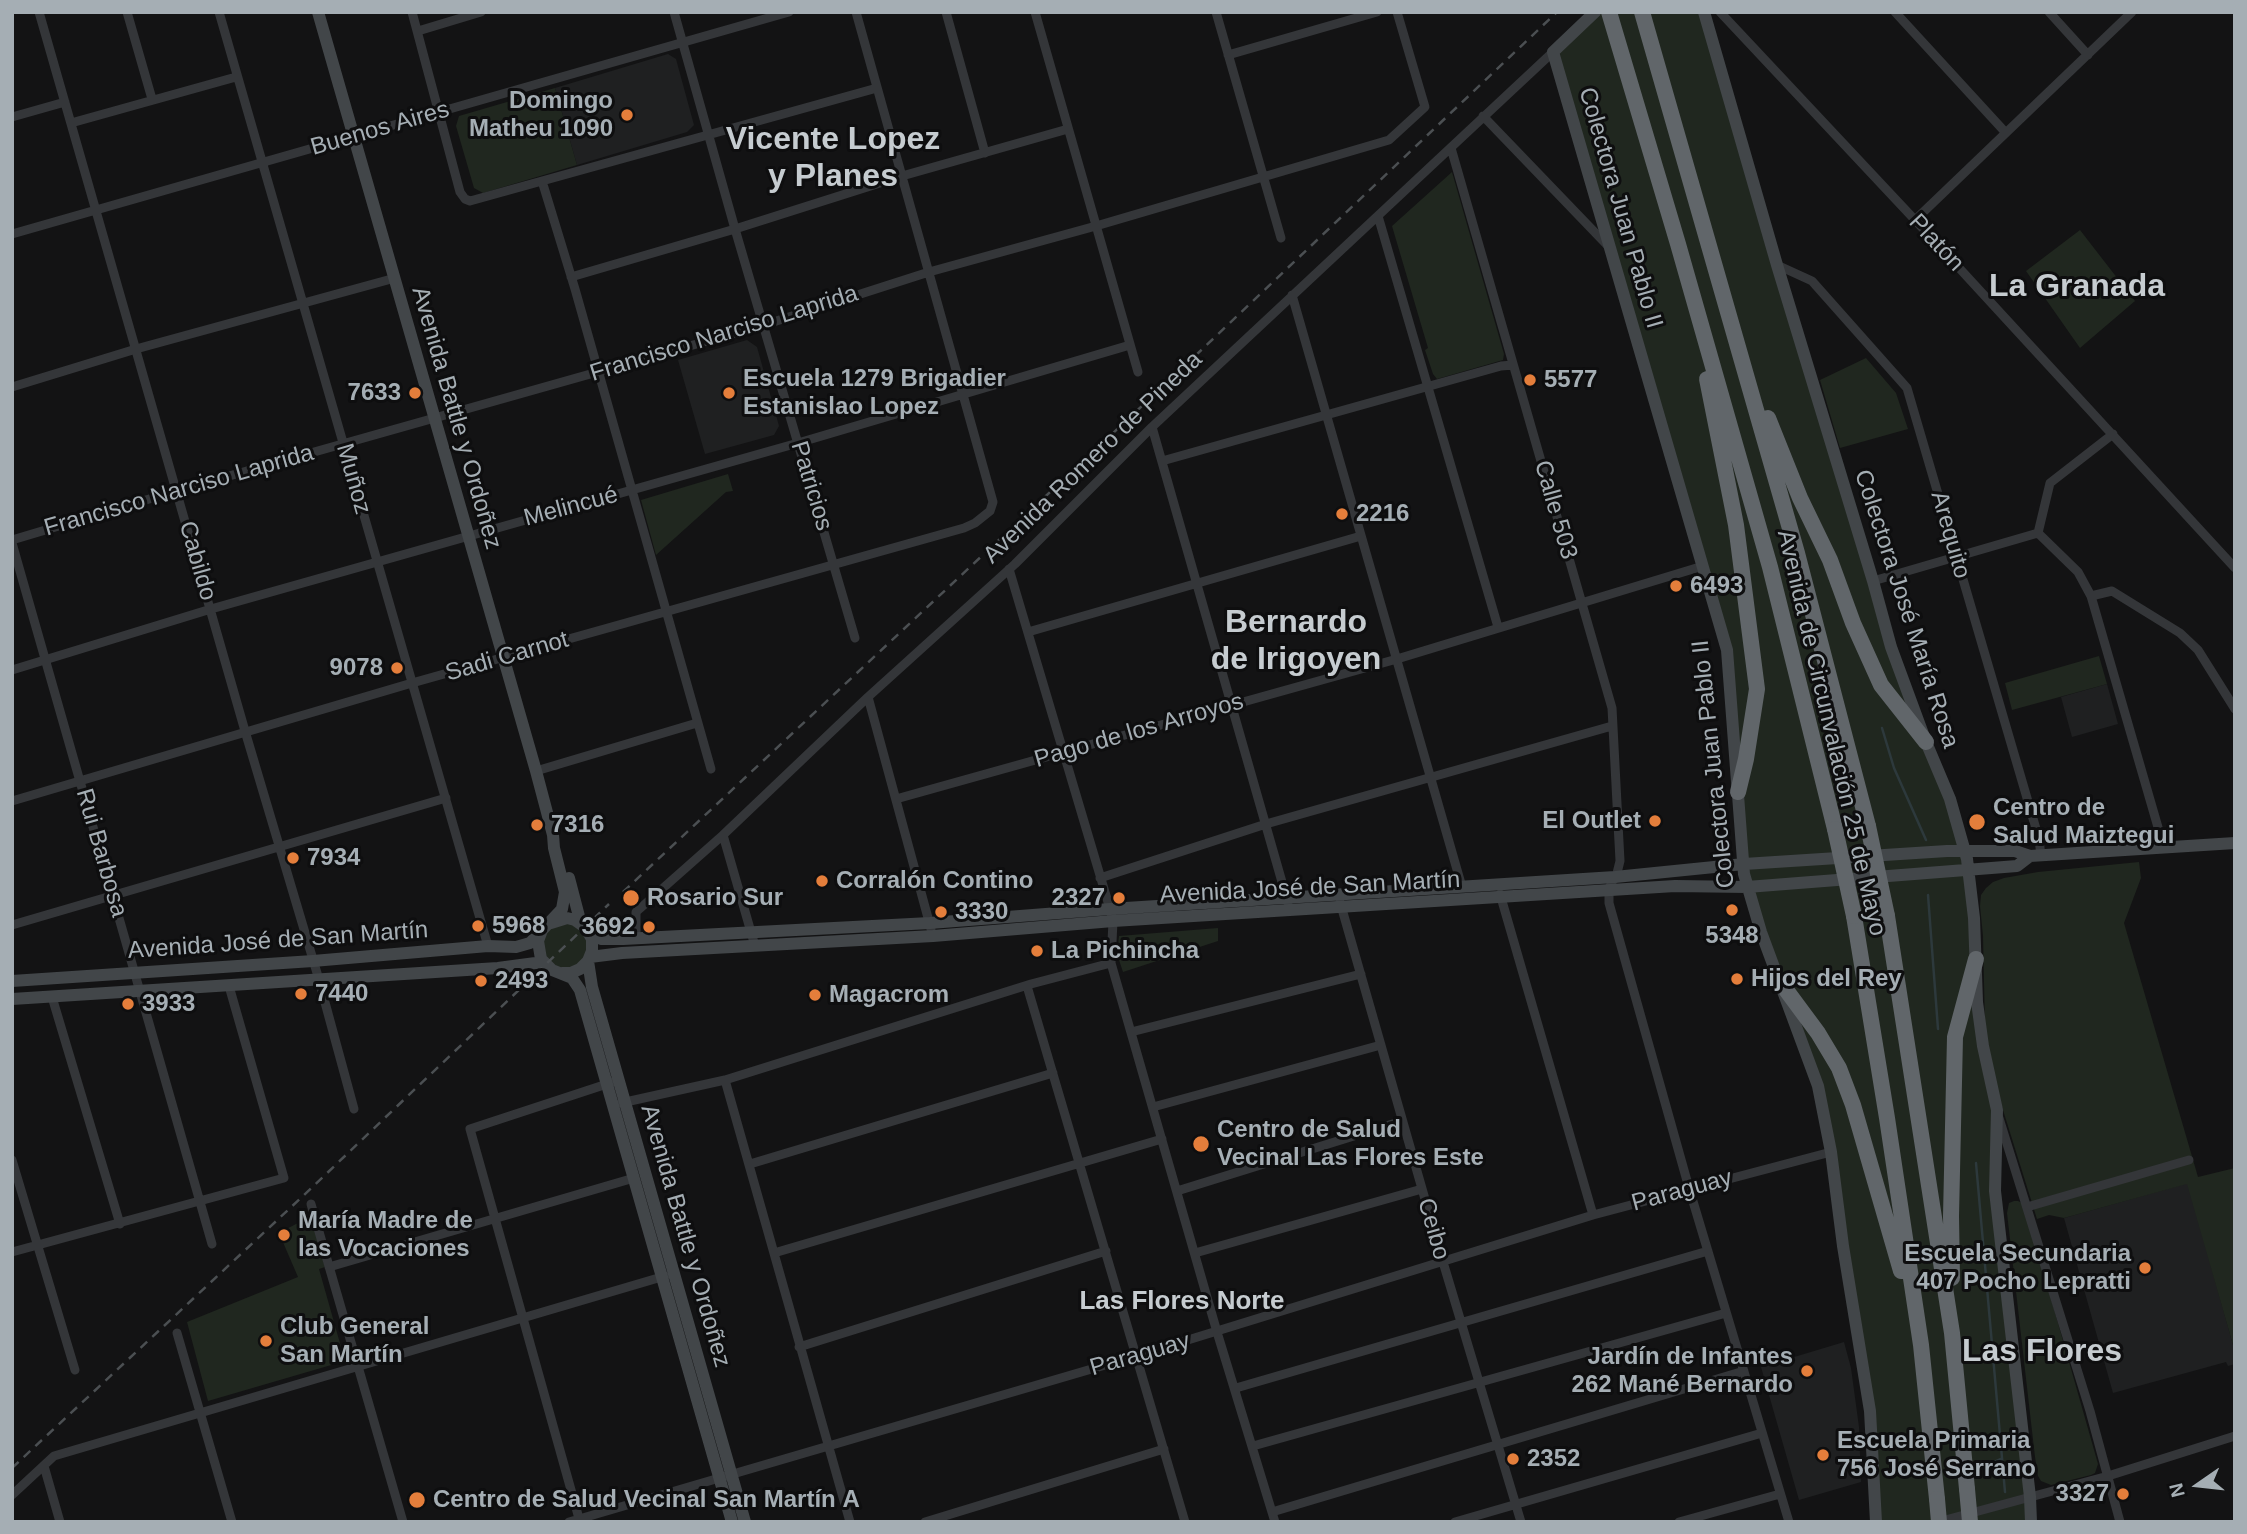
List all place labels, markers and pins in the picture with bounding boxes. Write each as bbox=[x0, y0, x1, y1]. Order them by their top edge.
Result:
place label: Domingo Matheu 1090 bbox=[469, 87, 613, 143]
marker: Domingo Matheu 1090 bbox=[619, 107, 635, 123]
place label: Escuela 1279 Brigadier Estanislao Lopez bbox=[743, 365, 1006, 421]
place label: 5577 bbox=[1544, 366, 1597, 394]
marker: 5577 bbox=[1522, 372, 1538, 388]
place label: 7633 bbox=[348, 379, 401, 407]
marker: 7633 bbox=[407, 385, 423, 401]
marker: Escuela 1279 Brigadier Estanislao Lopez bbox=[721, 385, 737, 401]
place label: 2216 bbox=[1356, 500, 1409, 528]
marker: 2216 bbox=[1334, 506, 1350, 522]
place label: 6493 bbox=[1690, 572, 1743, 600]
marker: 6493 bbox=[1668, 578, 1684, 594]
place label: 9078 bbox=[330, 654, 383, 682]
marker: 9078 bbox=[389, 660, 405, 676]
place label: Centro de Salud Maiztegui bbox=[1993, 794, 2174, 850]
place label: El Outlet bbox=[1542, 807, 1641, 835]
place label: 7316 bbox=[551, 811, 604, 839]
marker: Centro de Salud Maiztegui bbox=[1967, 812, 1987, 832]
marker: El Outlet bbox=[1647, 813, 1663, 829]
marker: 7316 bbox=[529, 817, 545, 833]
place label: 7934 bbox=[307, 844, 360, 872]
marker: 7934 bbox=[285, 850, 301, 866]
place label: Corralón Contino bbox=[836, 867, 1033, 895]
marker: Corralón Contino bbox=[814, 873, 830, 889]
place label: Rosario Sur bbox=[647, 884, 783, 912]
place label: 2327 bbox=[1052, 884, 1105, 912]
marker: Rosario Sur bbox=[621, 888, 641, 908]
marker: 2327 bbox=[1111, 890, 1127, 906]
place label: 3330 bbox=[955, 898, 1008, 926]
marker: 5348 bbox=[1724, 902, 1740, 918]
marker: 3330 bbox=[933, 904, 949, 920]
place label: 5968 bbox=[492, 912, 545, 940]
place label: 3692 bbox=[582, 913, 635, 941]
marker: 5968 bbox=[470, 918, 486, 934]
marker: 3692 bbox=[641, 919, 657, 935]
place label: 5348 bbox=[1705, 922, 1759, 950]
place label: La Pichincha bbox=[1051, 937, 1199, 965]
marker: La Pichincha bbox=[1029, 943, 1045, 959]
place label: Hijos del Rey bbox=[1751, 965, 1902, 993]
place label: 2493 bbox=[495, 967, 548, 995]
marker: Hijos del Rey bbox=[1729, 971, 1745, 987]
marker: 2493 bbox=[473, 973, 489, 989]
place label: 7440 bbox=[315, 980, 368, 1008]
place label: Magacrom bbox=[829, 981, 949, 1009]
marker: 7440 bbox=[293, 986, 309, 1002]
marker: Magacrom bbox=[807, 987, 823, 1003]
place label: 3933 bbox=[142, 990, 195, 1018]
marker: 3933 bbox=[120, 996, 136, 1012]
place label: Centro de Salud Vecinal Las Flores Este bbox=[1217, 1116, 1484, 1172]
marker: Centro de Salud Vecinal Las Flores Este bbox=[1191, 1134, 1211, 1154]
place label: María Madre de las Vocaciones bbox=[298, 1207, 473, 1263]
marker: María Madre de las Vocaciones bbox=[276, 1227, 292, 1243]
place label: Escuela Secundaria 407 Pocho Lepratti bbox=[1904, 1240, 2131, 1296]
marker: Escuela Secundaria 407 Pocho Lepratti bbox=[2137, 1260, 2153, 1276]
place label: Club General San Martín bbox=[280, 1313, 429, 1369]
marker: Club General San Martín bbox=[258, 1333, 274, 1349]
place label: Jardín de Infantes 262 Mané Bernardo bbox=[1572, 1343, 1793, 1399]
marker: Jardín de Infantes 262 Mané Bernardo bbox=[1799, 1363, 1815, 1379]
place label: Escuela Primaria 756 José Serrano bbox=[1837, 1427, 2036, 1483]
place label: 2352 bbox=[1527, 1445, 1580, 1473]
marker: Escuela Primaria 756 José Serrano bbox=[1815, 1447, 1831, 1463]
marker: 2352 bbox=[1505, 1451, 1521, 1467]
place label: 3327 bbox=[2056, 1480, 2109, 1508]
place label: Centro de Salud Vecinal San Martín A bbox=[433, 1486, 860, 1514]
marker: 3327 bbox=[2115, 1486, 2131, 1502]
marker: Centro de Salud Vecinal San Martín A bbox=[407, 1490, 427, 1510]

